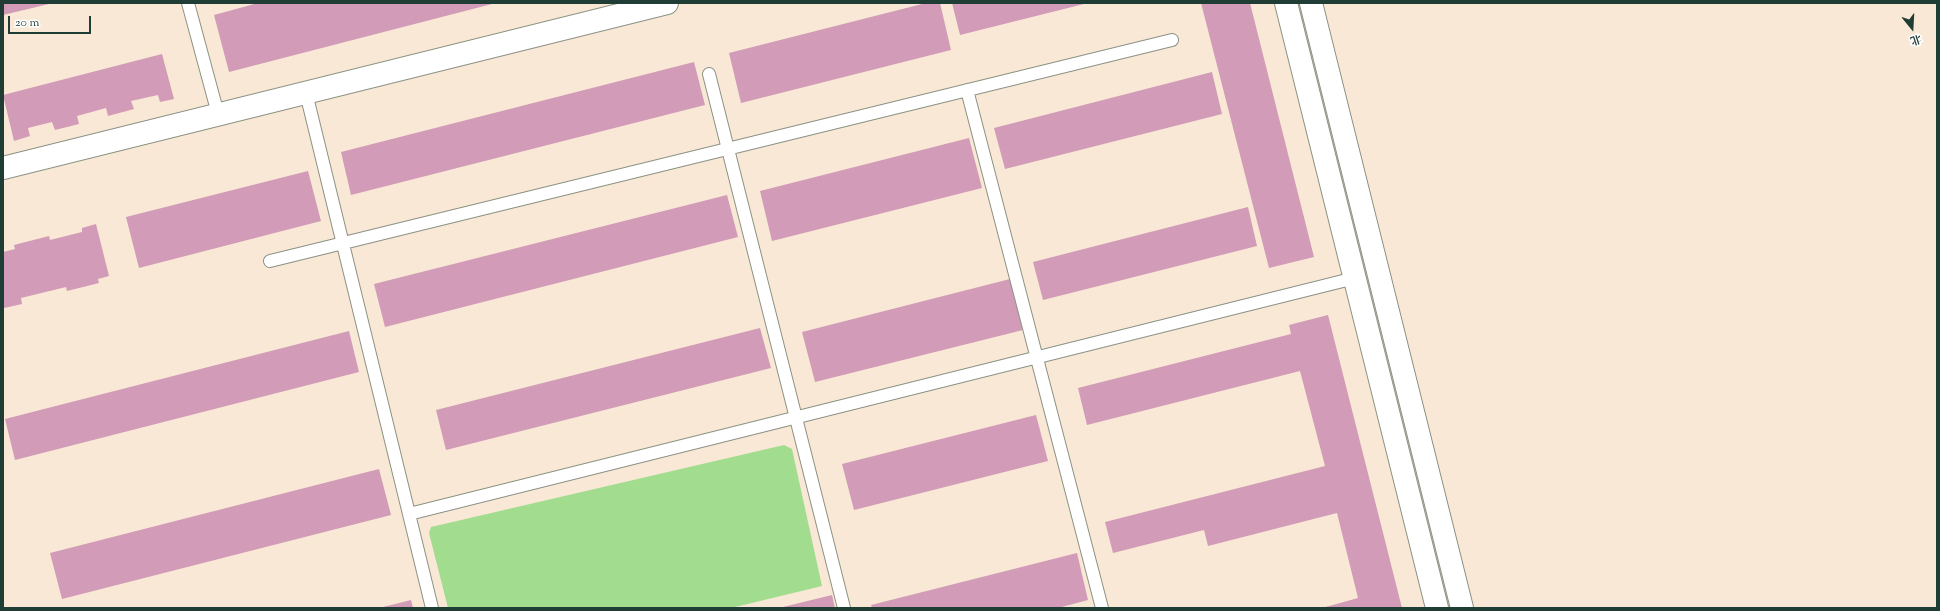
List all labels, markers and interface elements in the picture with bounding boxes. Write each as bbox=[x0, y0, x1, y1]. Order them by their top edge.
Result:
scale bar bbox=[10, 8, 93, 34]
north arrow bbox=[1892, 8, 1932, 48]
text: 20 m bbox=[15, 14, 39, 32]
text: 北 bbox=[1908, 30, 1923, 49]

